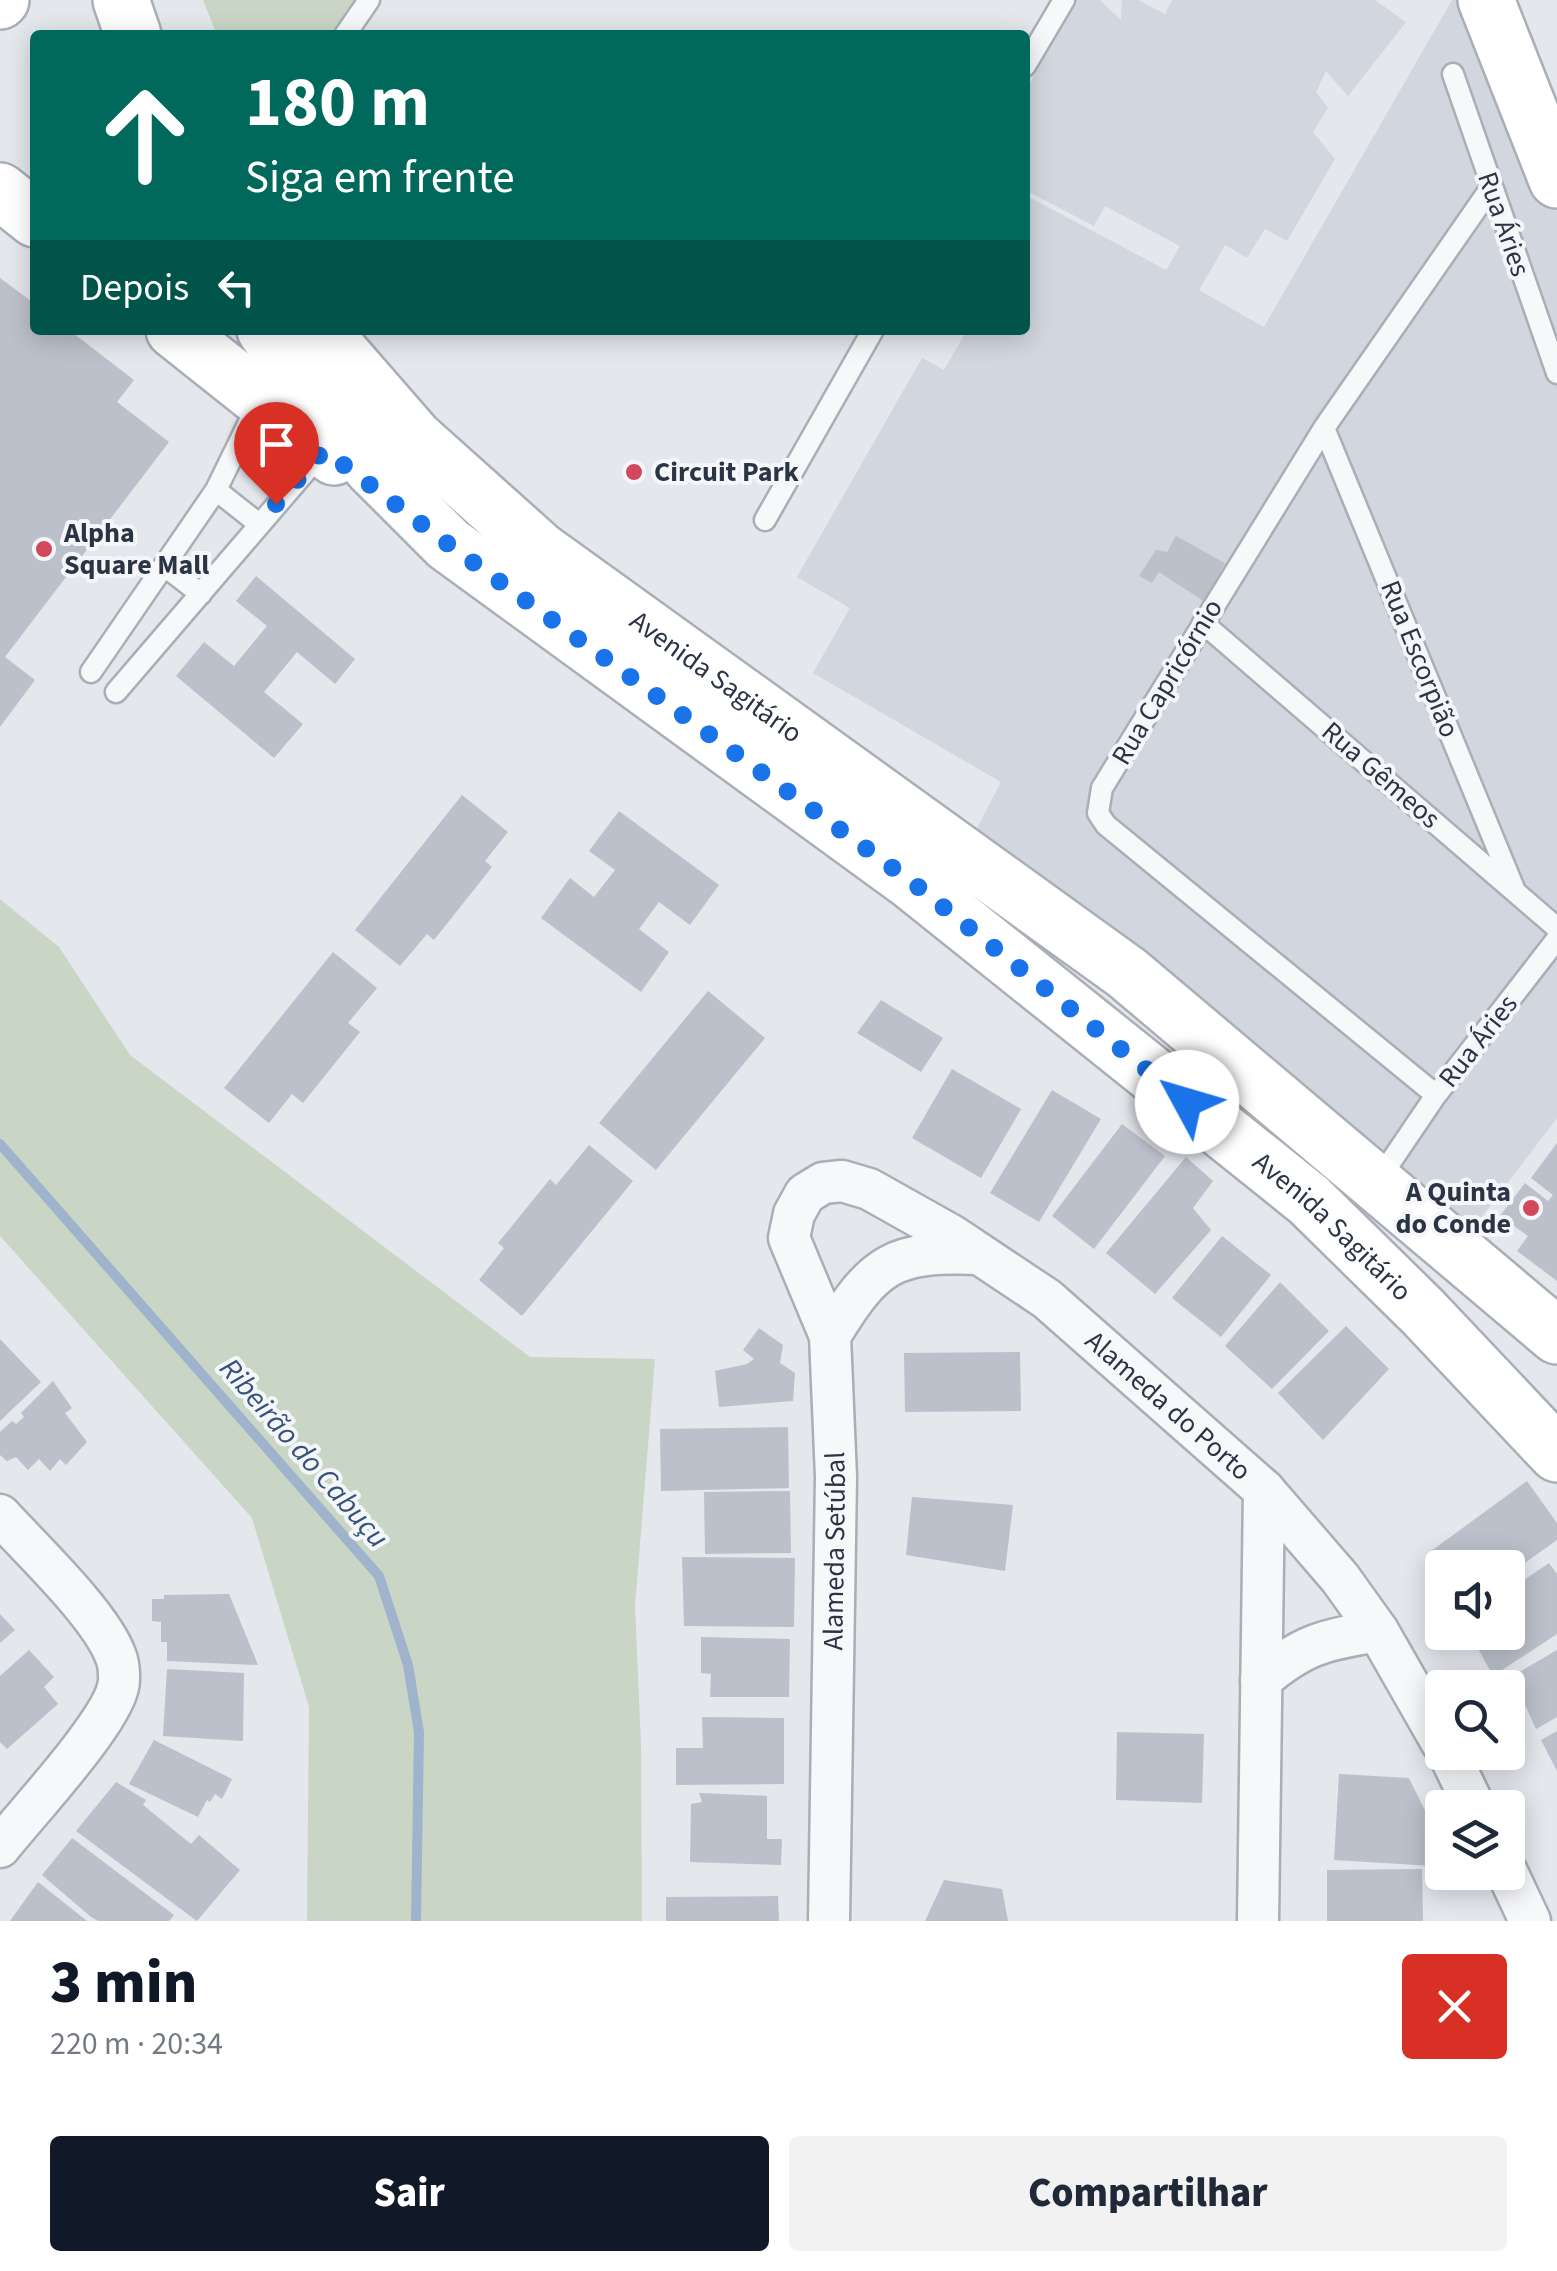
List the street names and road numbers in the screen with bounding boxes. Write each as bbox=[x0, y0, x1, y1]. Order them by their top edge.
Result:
street label: Rua Áries bbox=[1467, 166, 1541, 282]
street label: Rua Escorpião bbox=[1370, 574, 1470, 744]
street label: Rua Capricórnio bbox=[1102, 591, 1232, 773]
street label: Avenida Sagitário bbox=[621, 601, 811, 753]
street label: Rua Gêmeos bbox=[1313, 712, 1449, 838]
street label: Rua Áries bbox=[1429, 986, 1527, 1096]
street label: Avenida Sagitário bbox=[1244, 1142, 1421, 1310]
street label: Alameda do Porto bbox=[1076, 1321, 1260, 1490]
street label: Alameda Setúbal bbox=[813, 1451, 856, 1651]

